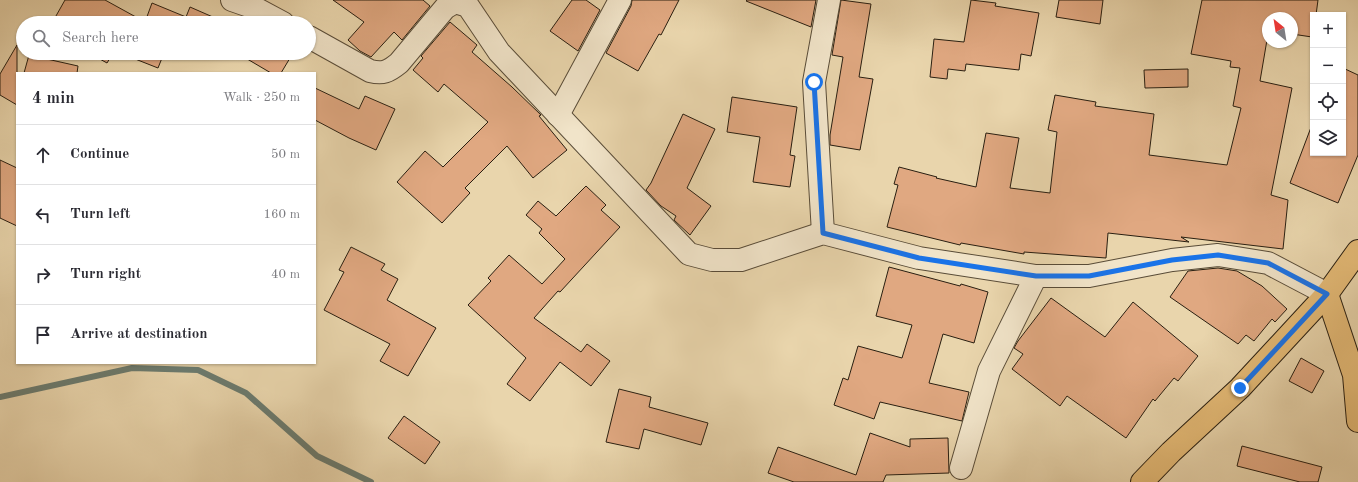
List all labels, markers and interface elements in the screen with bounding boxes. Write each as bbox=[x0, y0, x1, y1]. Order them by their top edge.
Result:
north arrow bbox=[1262, 12, 1298, 48]
map controls bbox=[1310, 12, 1346, 156]
button: + bbox=[1310, 12, 1346, 48]
search box bbox=[16, 16, 316, 60]
icon: search bbox=[30, 27, 52, 49]
text: Search here bbox=[62, 31, 139, 46]
button: − bbox=[1310, 48, 1346, 84]
route start bbox=[805, 73, 823, 91]
button: locate bbox=[1310, 84, 1346, 120]
text: 4 min bbox=[32, 90, 75, 107]
text: Walk · 250 m bbox=[223, 91, 300, 104]
button: layers bbox=[1310, 120, 1346, 156]
icon: ahead bbox=[32, 144, 54, 166]
text: Continue bbox=[70, 147, 129, 162]
text: 50 m bbox=[271, 148, 300, 161]
icon: left bbox=[32, 204, 54, 226]
text: Turn left bbox=[70, 207, 130, 222]
text: 160 m bbox=[263, 208, 300, 221]
icon: right bbox=[32, 264, 54, 286]
text: Turn right bbox=[70, 267, 141, 282]
text: 40 m bbox=[271, 268, 300, 281]
icon: arrive bbox=[32, 324, 54, 346]
text: Arrive at destination bbox=[70, 327, 208, 342]
route end bbox=[1231, 379, 1249, 397]

